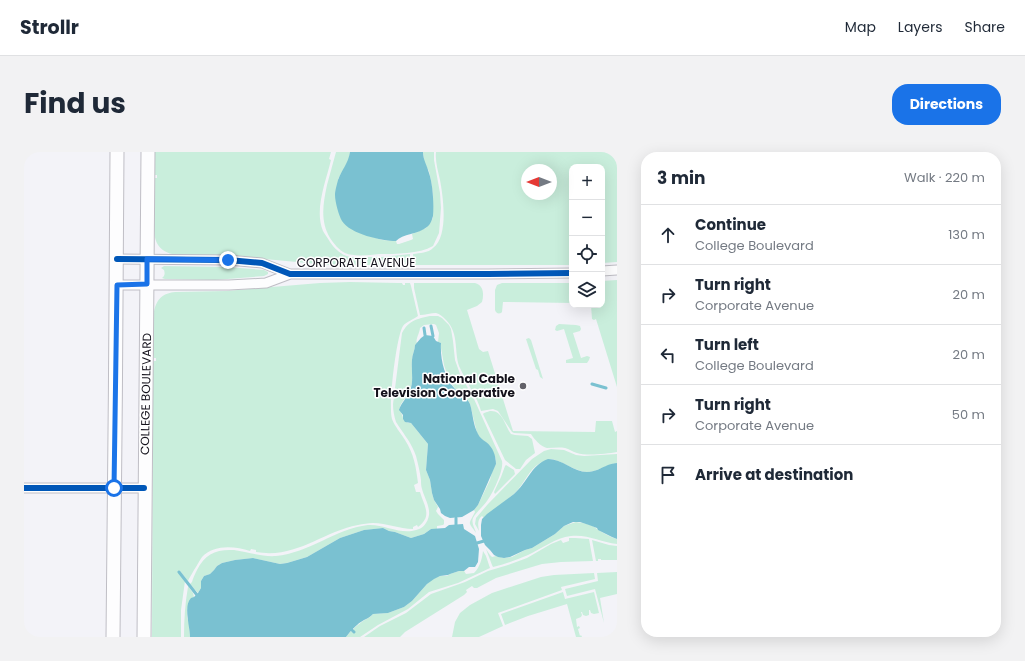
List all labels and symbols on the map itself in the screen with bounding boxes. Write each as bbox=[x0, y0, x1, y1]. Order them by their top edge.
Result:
north arrow bbox=[521, 164, 557, 200]
route end bbox=[219, 251, 237, 269]
street label: CORPORATE AVENUE bbox=[297, 254, 415, 271]
street label: COLLEGE BOULEVARD bbox=[136, 333, 155, 455]
place label: National Cable Television Cooperative bbox=[373, 370, 516, 401]
marker: National Cable Television Cooperative bbox=[518, 381, 528, 391]
route start bbox=[105, 479, 123, 497]

